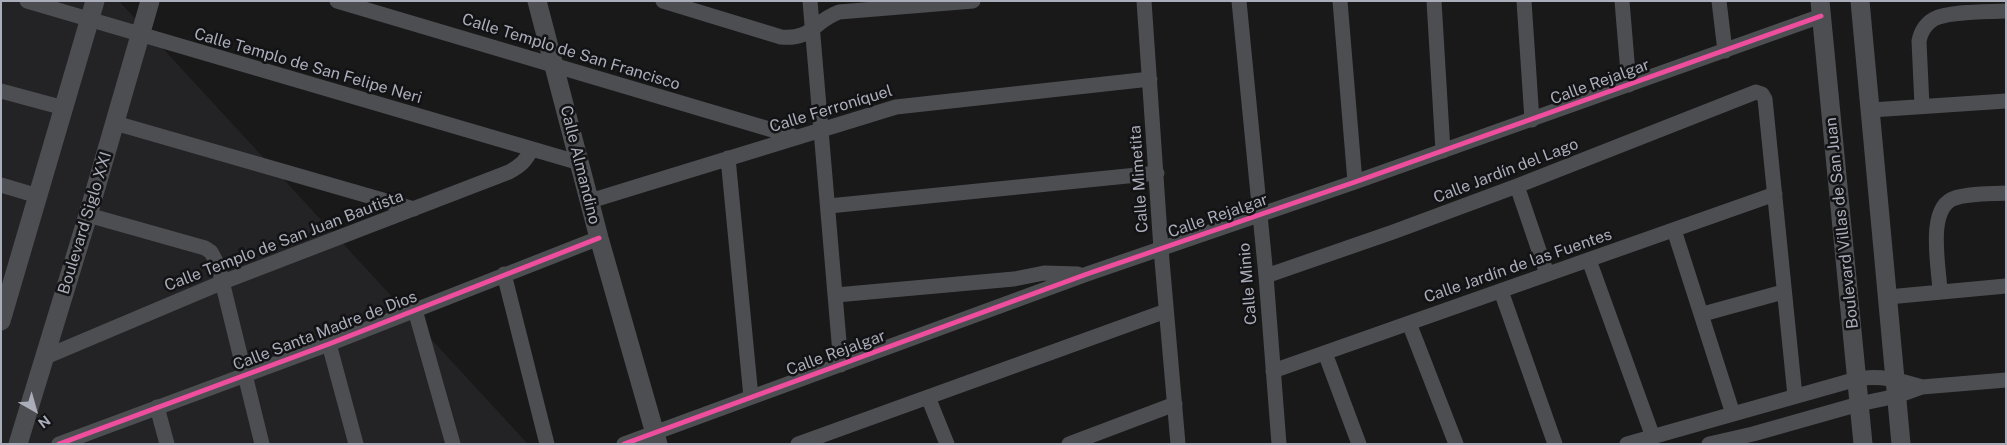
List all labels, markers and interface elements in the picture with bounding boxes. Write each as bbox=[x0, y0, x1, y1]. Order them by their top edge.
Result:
street label: Calle Templo de San Francisco bbox=[460, 10, 682, 94]
street label: Calle Templo de San Felipe Neri bbox=[192, 24, 424, 108]
street label: Calle Rejalgar bbox=[1548, 55, 1652, 109]
street label: Calle Ferroníquel bbox=[767, 81, 895, 137]
street label: Calle Almandino bbox=[556, 104, 604, 226]
street label: Boulevard Villas de San Juan bbox=[1821, 116, 1863, 330]
street label: Calle Mimetita bbox=[1126, 125, 1152, 233]
street label: Calle Jardín del Lago bbox=[1431, 135, 1581, 207]
street label: Boulevard Siglo XXI bbox=[54, 149, 116, 297]
street label: Calle Templo de San Juan Bautista bbox=[162, 186, 406, 296]
street label: Calle Rejalgar bbox=[1166, 190, 1270, 242]
street label: Calle Jardín de las Fuentes bbox=[1422, 225, 1614, 307]
street label: Calle Minio bbox=[1235, 242, 1261, 326]
street label: Calle Santa Madre de Dios bbox=[230, 287, 420, 375]
street label: Calle Rejalgar bbox=[784, 326, 888, 380]
north arrow bbox=[10, 385, 60, 435]
text: N bbox=[35, 412, 53, 431]

